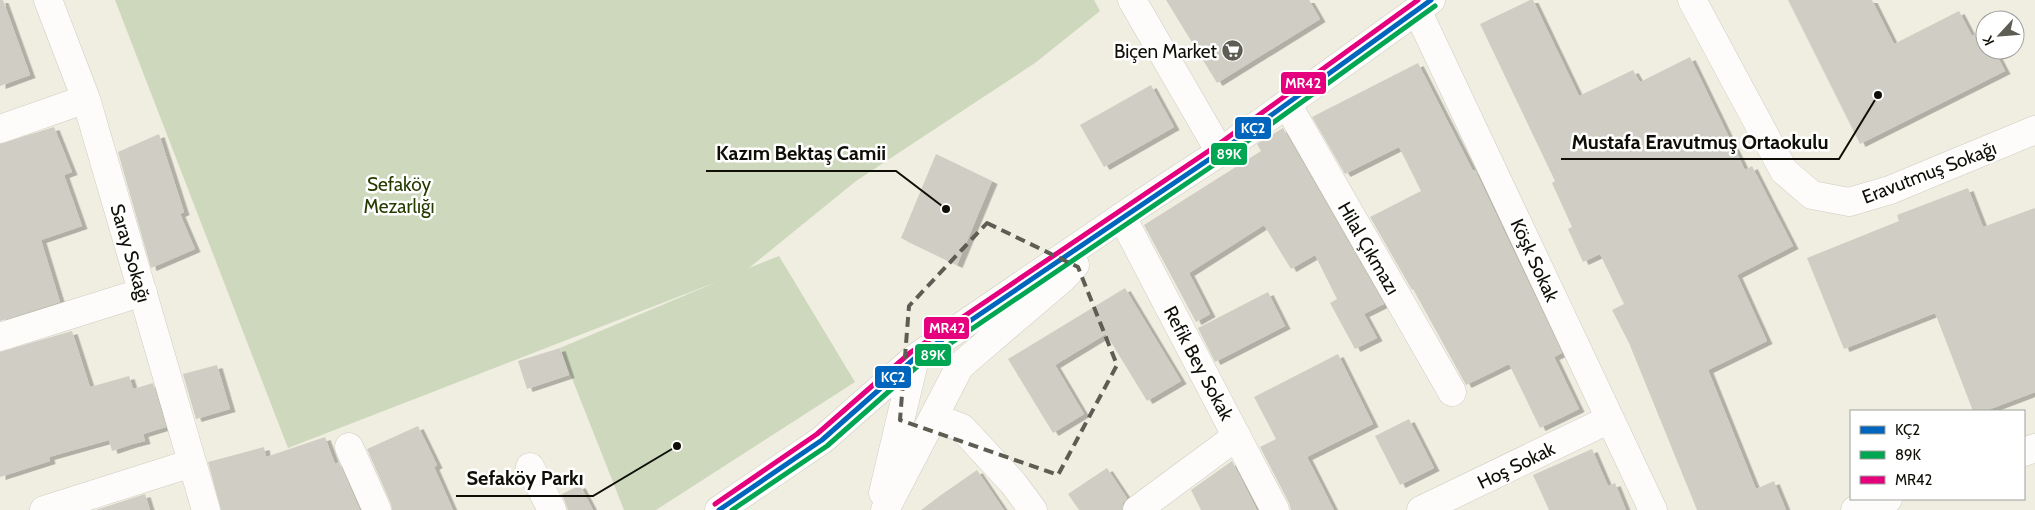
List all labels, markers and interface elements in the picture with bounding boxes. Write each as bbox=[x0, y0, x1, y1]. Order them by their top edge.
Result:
north arrow bbox=[1975, 10, 2025, 60]
text: K bbox=[1978, 33, 1998, 49]
supermarket icon: Biçen Market bbox=[1221, 39, 1245, 63]
place label: Biçen Market bbox=[1114, 40, 1218, 63]
line badge: MR42 bbox=[1280, 71, 1327, 95]
text: MR42 bbox=[1285, 74, 1321, 92]
line badge: KÇ2 bbox=[1234, 116, 1272, 140]
text: KÇ2 bbox=[1241, 119, 1265, 137]
callout: Mustafa Eravutmuş Ortaokulu bbox=[1561, 124, 1839, 159]
text: Mustafa Eravutmuş Ortaokulu bbox=[1571, 130, 1829, 154]
callout: Kazım Bektaş Camii bbox=[706, 136, 896, 171]
street label: Eravutmuş Sokağı bbox=[1859, 136, 2000, 209]
text: Kazım Bektaş Camii bbox=[716, 141, 886, 165]
line badge: 89K bbox=[1210, 142, 1248, 166]
text: 89K bbox=[1216, 145, 1242, 163]
park label: Sefaköy Mezarlığı bbox=[363, 173, 435, 218]
street label: Hilal Çıkmazı bbox=[1333, 198, 1404, 299]
street label: Saray Sokağı bbox=[106, 201, 156, 305]
street label: Köşk Sokak bbox=[1505, 215, 1564, 306]
street label: Refik Bey Sokak bbox=[1159, 302, 1239, 425]
line badge: MR42 bbox=[923, 316, 970, 340]
text: MR42 bbox=[929, 319, 965, 337]
line badge: 89K bbox=[914, 343, 952, 367]
text: 89K bbox=[920, 346, 946, 364]
line badge: KÇ2 bbox=[874, 365, 912, 389]
text: KÇ2 bbox=[881, 368, 905, 386]
legend bbox=[1850, 410, 2025, 500]
text: KÇ2 bbox=[1895, 421, 1920, 439]
street label: Hoş Sokak bbox=[1474, 437, 1559, 494]
text: 89K bbox=[1895, 446, 1922, 464]
callout: Sefaköy Parkı bbox=[456, 461, 593, 496]
text: Sefaköy Parkı bbox=[467, 466, 583, 490]
text: MR42 bbox=[1895, 471, 1932, 489]

